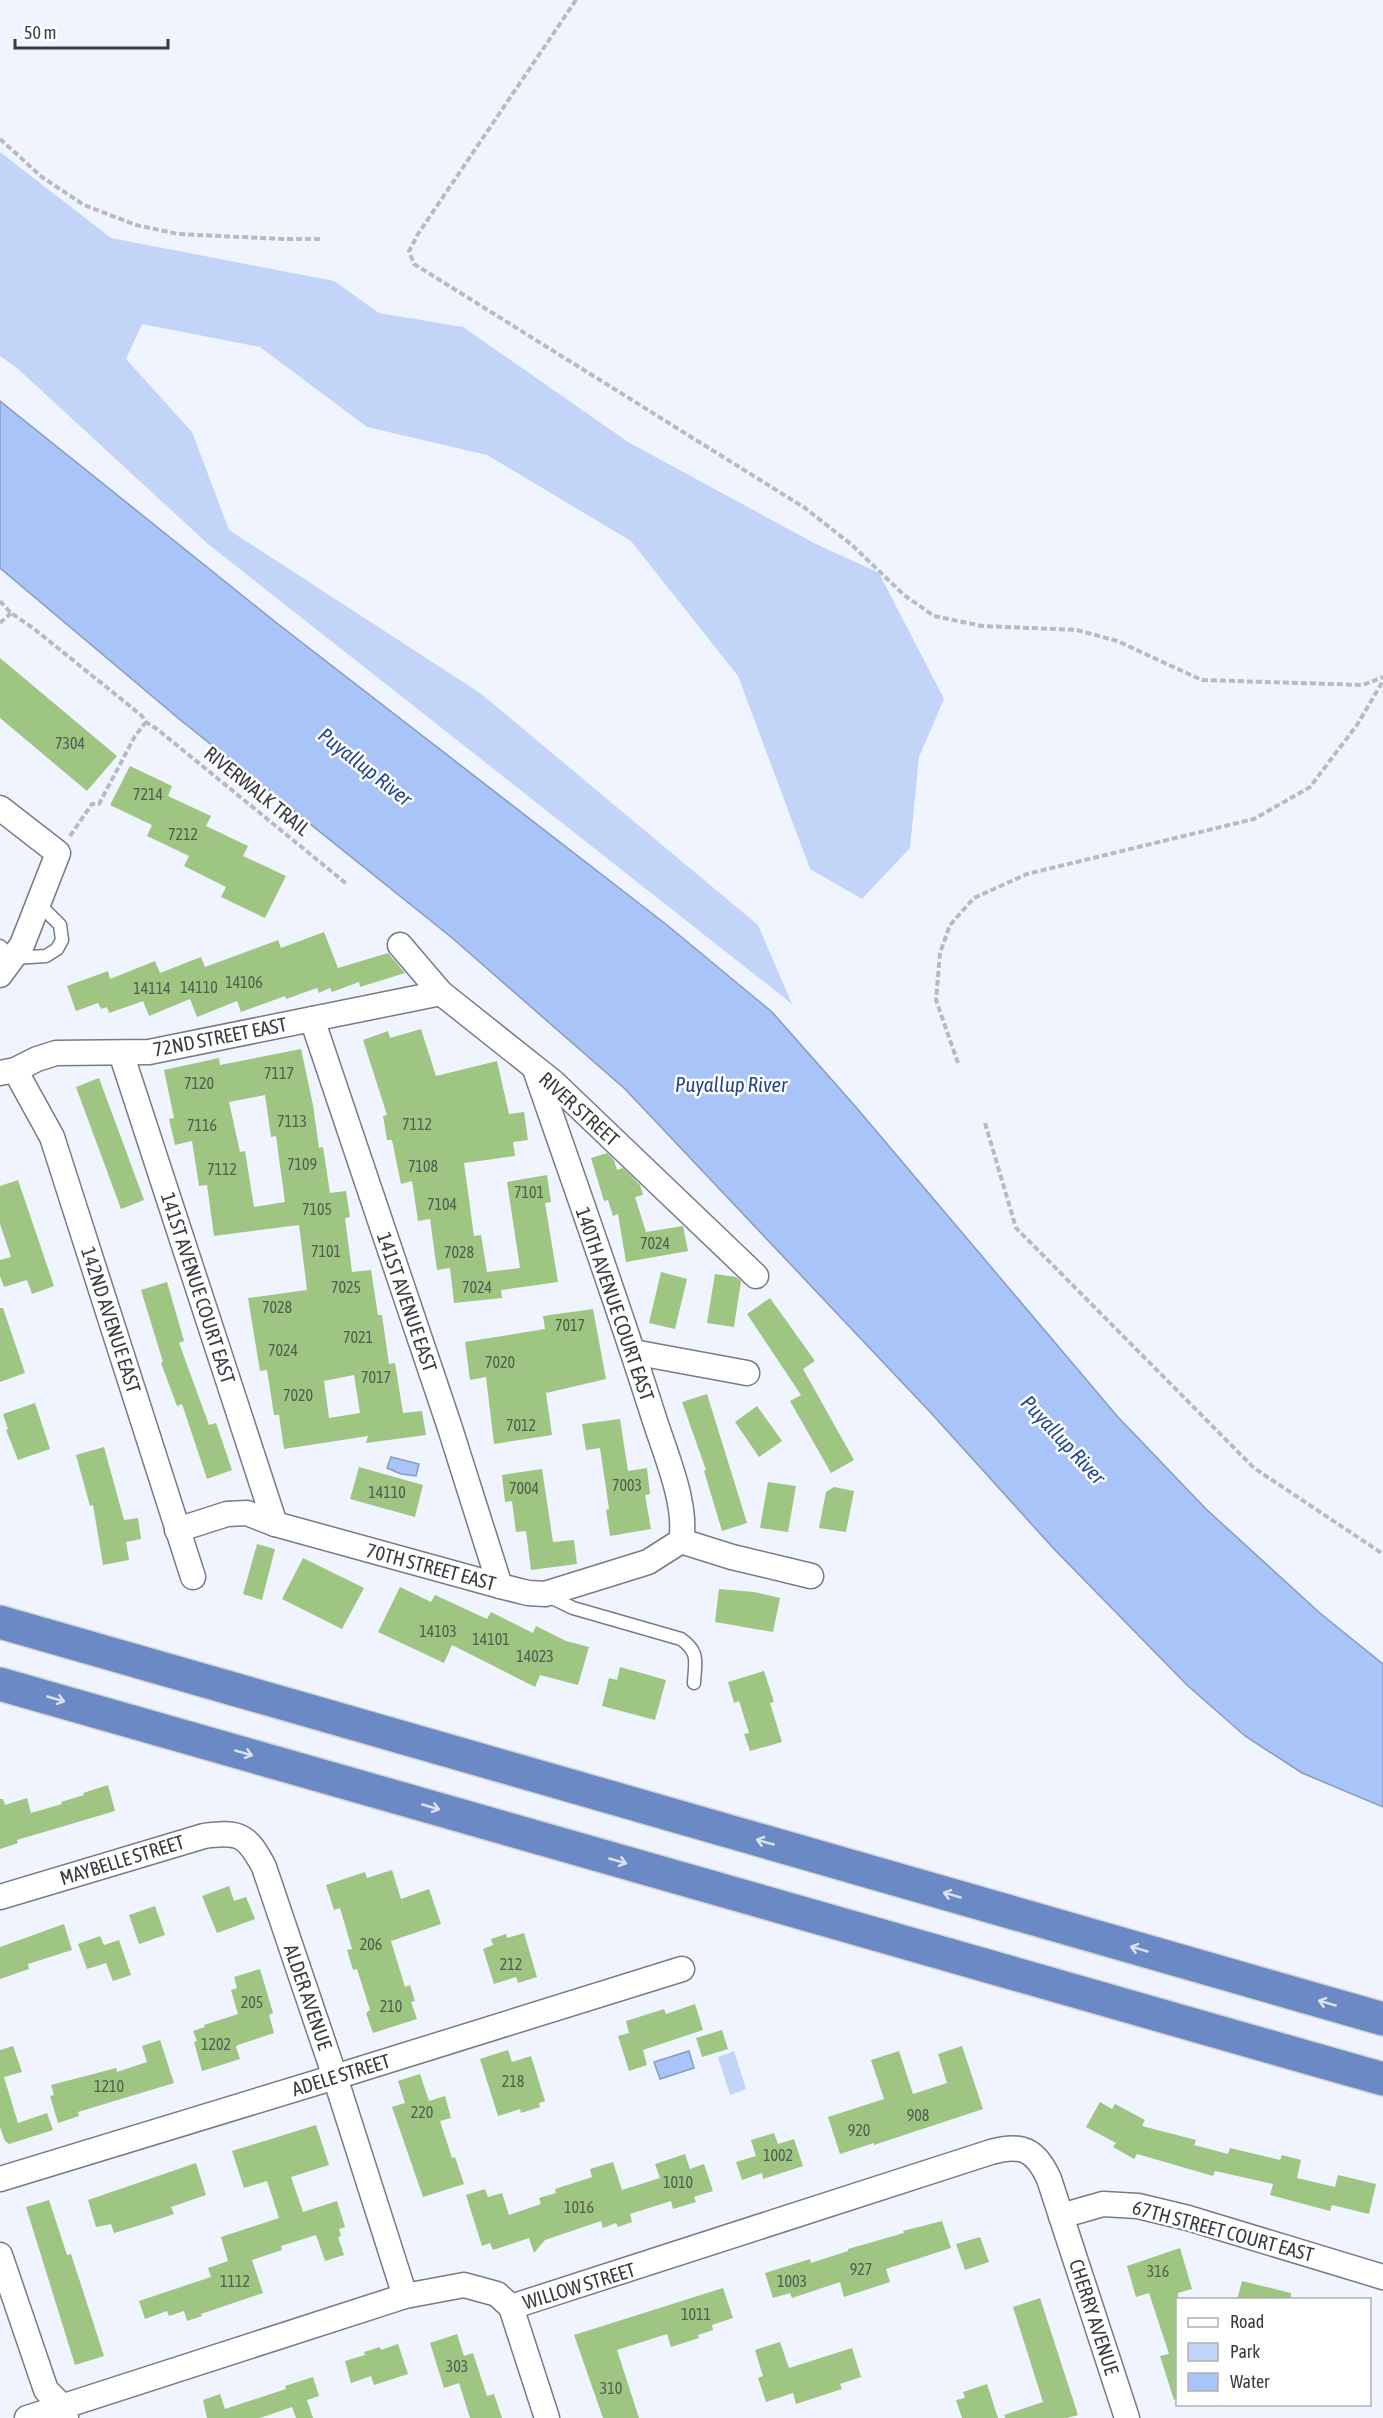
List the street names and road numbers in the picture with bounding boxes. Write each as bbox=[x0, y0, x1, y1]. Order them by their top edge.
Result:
street label: RIVERWALK TRAIL bbox=[200, 741, 315, 840]
street label: 72ND STREET EAST bbox=[151, 1012, 289, 1061]
street label: RIVER STREET bbox=[535, 1067, 624, 1150]
street label: 141ST AVENUE COURT EAST bbox=[157, 1189, 240, 1387]
street label: 140TH AVENUE COURT EAST bbox=[572, 1204, 659, 1404]
street label: 141ST AVENUE EAST bbox=[373, 1229, 442, 1375]
street label: 142ND AVENUE EAST bbox=[77, 1244, 146, 1396]
street label: 70TH STREET EAST bbox=[364, 1538, 499, 1595]
street label: MAYBELLE STREET bbox=[57, 1830, 187, 1889]
street label: ALDER AVENUE bbox=[280, 1941, 337, 2053]
street label: ADELE STREET bbox=[289, 2049, 393, 2100]
street label: 67TH STREET COURT EAST bbox=[1130, 2195, 1317, 2266]
street label: CHERRY AVENUE bbox=[1065, 2256, 1124, 2378]
street label: WILLOW STREET bbox=[520, 2257, 638, 2314]

